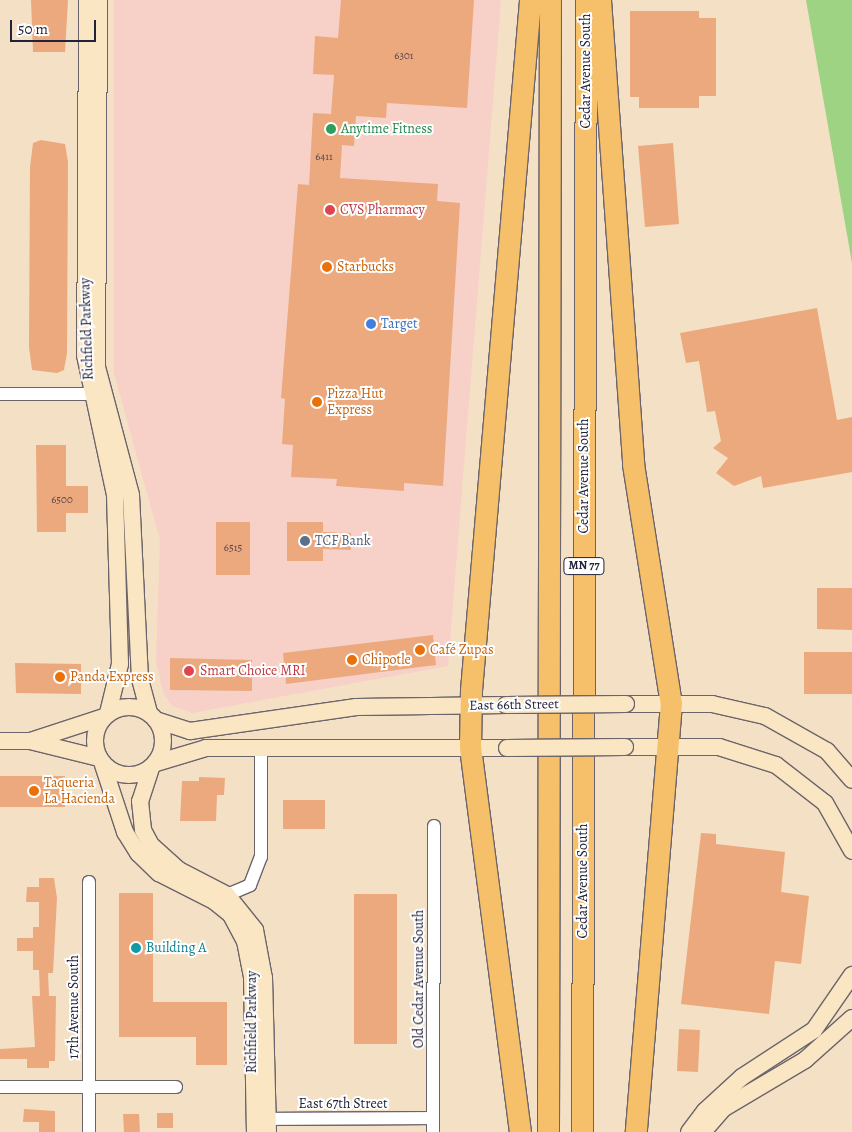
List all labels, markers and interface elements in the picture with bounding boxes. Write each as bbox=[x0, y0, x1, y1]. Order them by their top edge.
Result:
scale bar bbox=[12, 10, 99, 42]
street label: Cedar Avenue South bbox=[578, 13, 594, 129]
text: 50 m bbox=[18, 19, 48, 39]
house number: 6301 bbox=[394, 49, 414, 63]
place label: Anytime Fitness bbox=[341, 121, 432, 137]
marker: Anytime Fitness bbox=[325, 123, 337, 135]
house number: 6411 bbox=[315, 150, 333, 164]
place label: CVS Pharmacy bbox=[340, 202, 425, 218]
marker: CVS Pharmacy bbox=[324, 204, 336, 216]
place label: Starbucks bbox=[337, 259, 394, 275]
marker: Starbucks bbox=[321, 261, 333, 273]
street label: Richfield Parkway bbox=[77, 278, 97, 380]
place label: Target bbox=[381, 316, 418, 332]
marker: Target bbox=[365, 318, 377, 330]
place label: Pizza Hut Express bbox=[327, 386, 383, 418]
marker: Pizza Hut Express bbox=[311, 396, 323, 408]
street label: Cedar Avenue South bbox=[576, 418, 592, 534]
house number: 6500 bbox=[51, 493, 73, 507]
place label: TCF Bank bbox=[315, 533, 371, 549]
marker: TCF Bank bbox=[299, 535, 311, 547]
house number: 6515 bbox=[224, 541, 242, 555]
road number: MN 77 bbox=[563, 556, 605, 576]
place label: Café Zupas bbox=[430, 642, 494, 658]
marker: Café Zupas bbox=[414, 644, 426, 656]
place label: Chipotle bbox=[362, 652, 411, 668]
marker: Chipotle bbox=[346, 654, 358, 666]
place label: Smart Choice MRI bbox=[200, 663, 306, 679]
marker: Smart Choice MRI bbox=[182, 664, 196, 678]
place label: Panda Express bbox=[70, 669, 154, 685]
marker: Panda Express bbox=[54, 671, 66, 683]
street label: East 66th Street bbox=[469, 696, 559, 714]
place label: Taqueria La Hacienda bbox=[44, 775, 115, 808]
marker: Taqueria La Hacienda bbox=[28, 785, 40, 797]
street label: Cedar Avenue South bbox=[575, 823, 591, 939]
street label: Old Cedar Avenue South bbox=[411, 910, 427, 1048]
place label: Building A bbox=[146, 940, 206, 956]
marker: Building A bbox=[130, 942, 142, 954]
street label: 17th Avenue South bbox=[66, 955, 82, 1059]
street label: Richfield Parkway bbox=[244, 971, 260, 1073]
street label: East 67th Street bbox=[298, 1096, 388, 1112]

